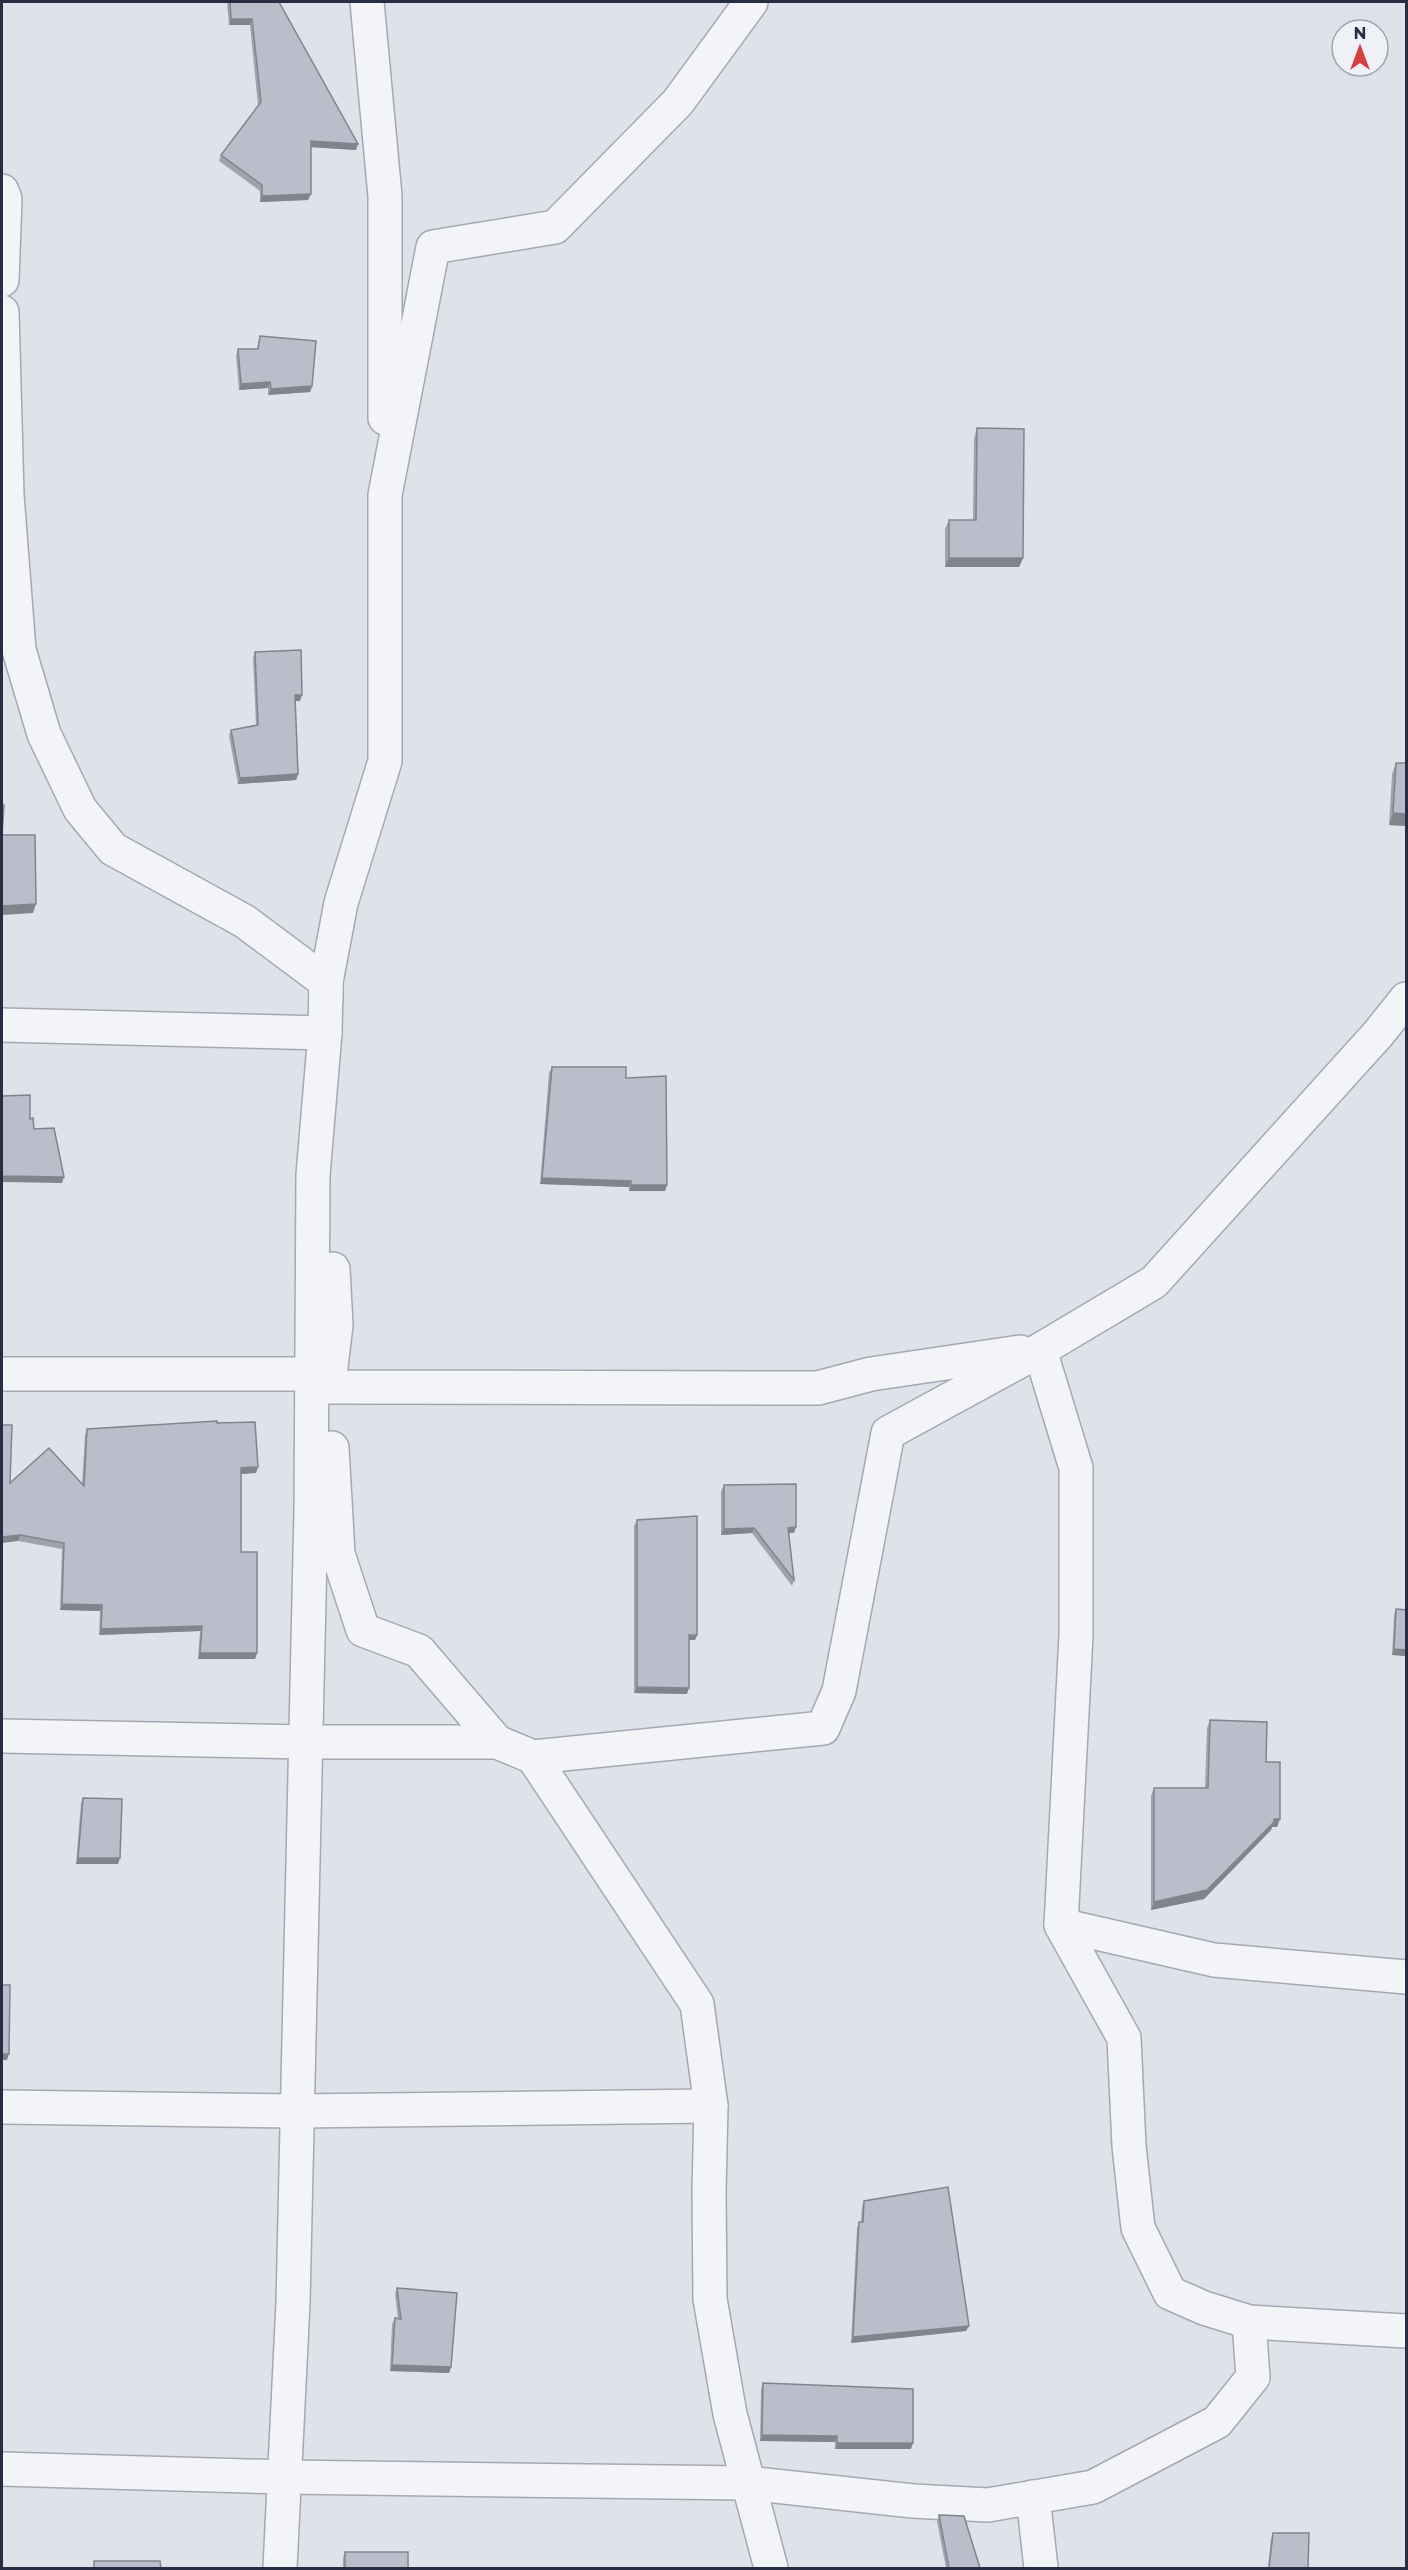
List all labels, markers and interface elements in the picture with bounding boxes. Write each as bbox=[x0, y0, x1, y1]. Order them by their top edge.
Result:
north arrow bbox=[1330, 18, 1390, 78]
text: N bbox=[1354, 24, 1366, 43]

